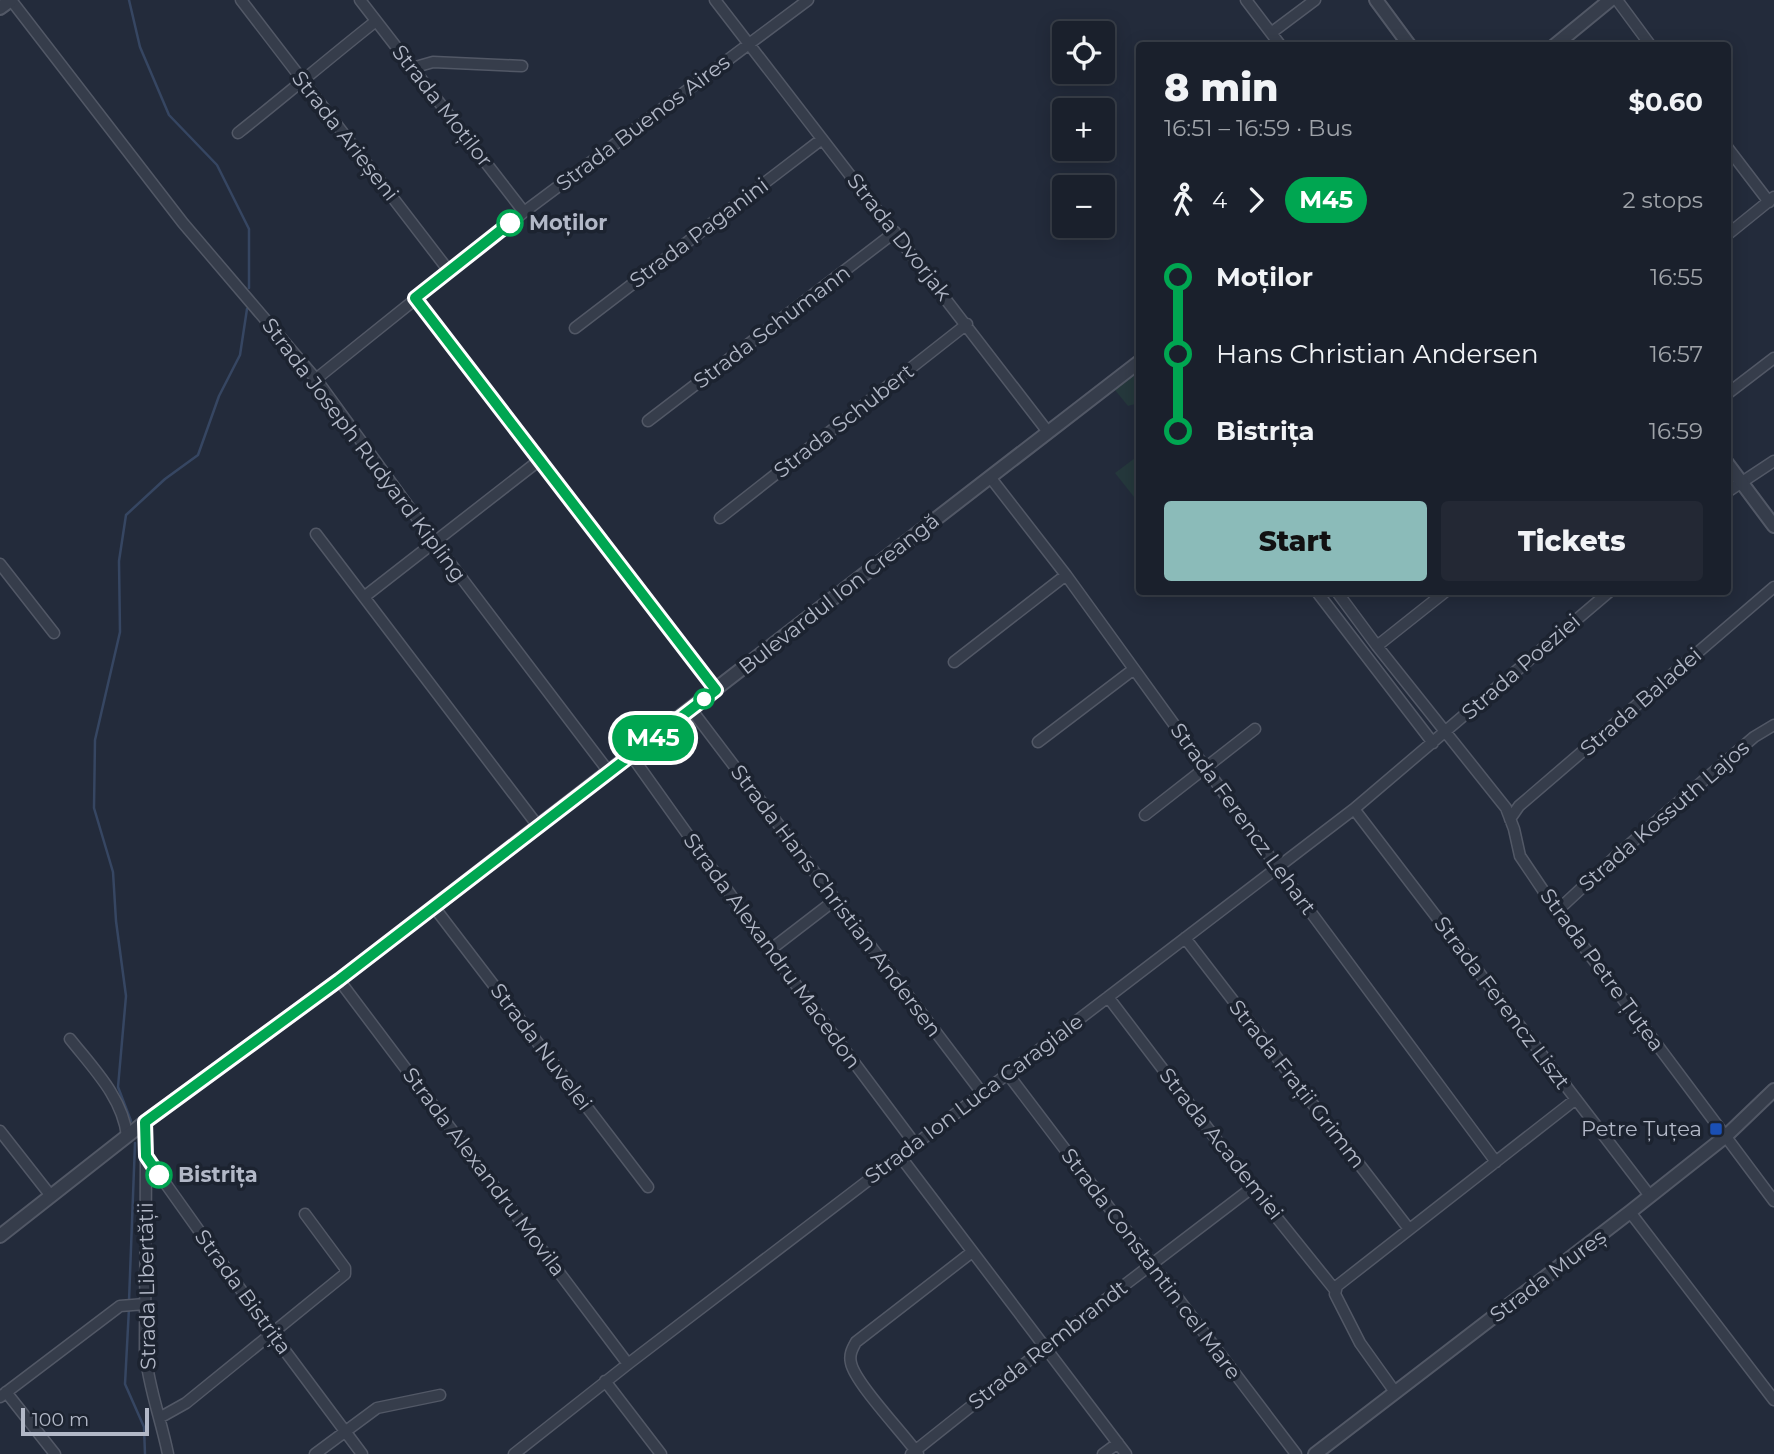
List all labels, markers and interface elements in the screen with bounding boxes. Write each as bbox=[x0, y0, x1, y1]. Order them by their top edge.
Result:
map controls bbox=[1052, 21, 1115, 238]
button: locate bbox=[1052, 21, 1115, 84]
street label: Strada Moților bbox=[386, 40, 498, 172]
street label: Strada Buenos Aires bbox=[551, 49, 735, 196]
text: 8 min bbox=[1164, 64, 1279, 111]
street label: Strada Arieșeni bbox=[286, 66, 404, 206]
text: $0.60 bbox=[1628, 86, 1703, 118]
button: + bbox=[1052, 98, 1115, 161]
text: 16:51 – 16:59 · Bus bbox=[1164, 114, 1352, 142]
street label: Strada Dvorjak bbox=[842, 168, 957, 306]
street label: Strada Paganini bbox=[624, 172, 773, 293]
button: − bbox=[1052, 175, 1115, 238]
icon: walk bbox=[1164, 181, 1202, 219]
icon: forward bbox=[1237, 181, 1275, 219]
text: M45 bbox=[1299, 185, 1353, 214]
text: 4 bbox=[1212, 186, 1227, 214]
text: 2 stops bbox=[1623, 186, 1703, 214]
marker: Moților bbox=[497, 210, 523, 236]
place label: Moților bbox=[529, 210, 607, 236]
street label: Strada Schumann bbox=[689, 260, 855, 394]
text: Moților bbox=[1216, 261, 1313, 293]
text: 16:55 bbox=[1650, 263, 1703, 291]
street label: Strada Joseph Rudyard Kipling bbox=[257, 313, 472, 586]
text: Hans Christian Andersen bbox=[1216, 338, 1539, 370]
text: 16:57 bbox=[1650, 340, 1703, 368]
street label: Strada Schubert bbox=[769, 358, 919, 483]
text: Bistrița bbox=[1216, 415, 1315, 447]
text: 16:59 bbox=[1649, 417, 1703, 445]
button: Start bbox=[1164, 501, 1427, 581]
button: Tickets bbox=[1441, 501, 1703, 581]
street label: Bulevardul Ion Creangă bbox=[734, 508, 944, 680]
street label: Strada Poeziei bbox=[1456, 608, 1585, 725]
street label: Strada Baladei bbox=[1575, 642, 1706, 761]
unlabelled marker bbox=[694, 689, 714, 709]
line badge: M45 bbox=[613, 715, 693, 761]
street label: Strada Ferencz Lehart bbox=[1165, 718, 1321, 919]
text: M45 bbox=[626, 723, 680, 752]
street label: Strada Kossuth Lajos bbox=[1573, 735, 1754, 897]
street label: Strada Hans Christian Andersen bbox=[726, 760, 947, 1042]
street label: Strada Alexandru Macedon bbox=[679, 828, 866, 1073]
street label: Strada Petre Țuțea bbox=[1534, 884, 1670, 1056]
street label: Strada Ferencz Liszt bbox=[1429, 911, 1575, 1094]
street label: Strada Nuvelei bbox=[486, 978, 597, 1115]
street label: Strada Frații Grimm bbox=[1223, 995, 1371, 1173]
street label: Strada Ion Luca Caragiale bbox=[860, 1008, 1088, 1189]
street label: Strada Alexandru Movila bbox=[398, 1063, 571, 1281]
street label: Strada Academiei bbox=[1154, 1063, 1288, 1225]
place label: Petre Țuțea bbox=[1581, 1116, 1702, 1142]
marker: Petre Țuțea bbox=[1708, 1121, 1724, 1137]
street label: Strada Constantin cel Mare bbox=[1056, 1143, 1247, 1384]
marker: Bistrița bbox=[146, 1162, 172, 1188]
place label: Bistrița bbox=[178, 1162, 258, 1188]
street label: Strada Libertății bbox=[133, 1202, 161, 1370]
street label: Strada Bistrița bbox=[189, 1224, 297, 1360]
street label: Strada Mureș bbox=[1485, 1224, 1611, 1328]
street label: Strada Rembrandt bbox=[963, 1275, 1132, 1414]
scale bar bbox=[21, 1405, 149, 1437]
text: 100 m bbox=[32, 1408, 89, 1431]

